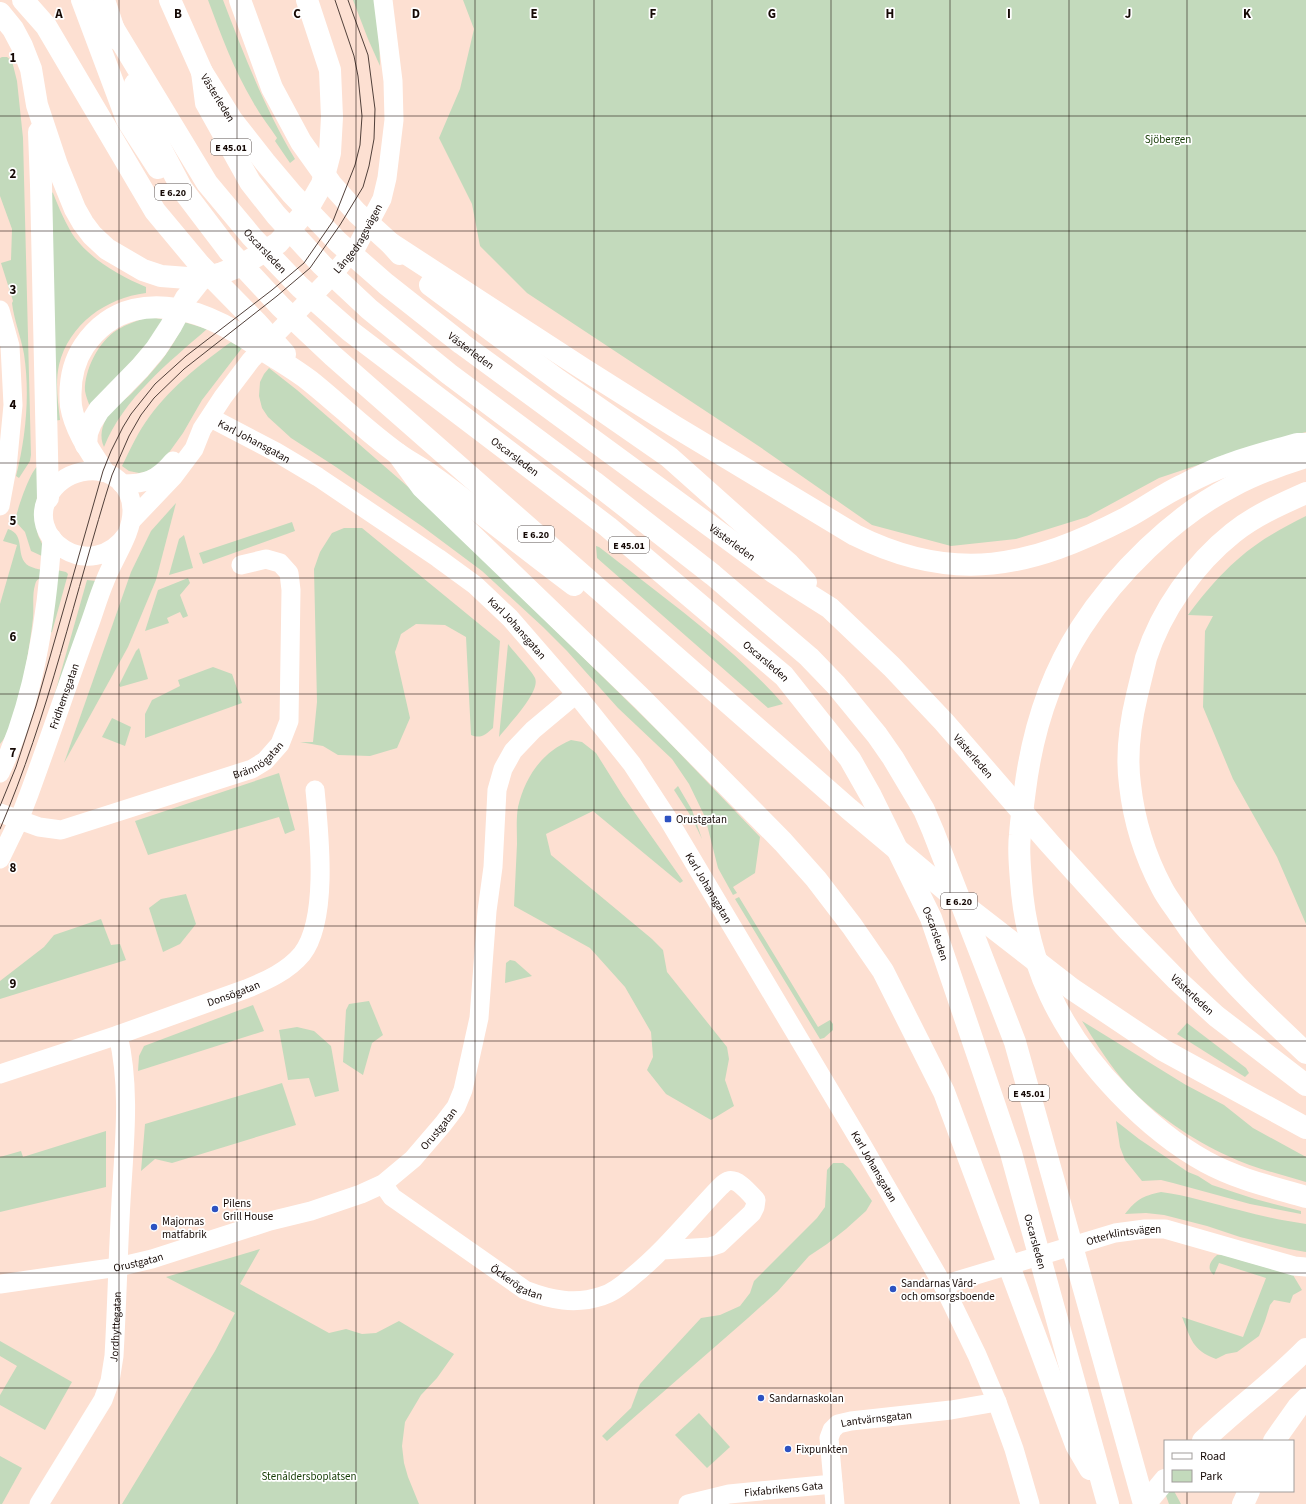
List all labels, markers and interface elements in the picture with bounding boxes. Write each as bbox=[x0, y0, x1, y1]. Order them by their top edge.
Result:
text: A bbox=[54, 5, 63, 23]
text: B bbox=[174, 5, 182, 23]
text: C bbox=[293, 5, 301, 23]
text: D bbox=[412, 5, 420, 23]
text: E bbox=[530, 5, 538, 23]
text: F bbox=[650, 5, 657, 23]
text: G bbox=[768, 5, 776, 23]
text: H bbox=[886, 5, 894, 23]
text: I bbox=[1007, 5, 1011, 23]
text: J bbox=[1125, 5, 1131, 23]
text: K bbox=[1243, 5, 1252, 23]
text: 1 bbox=[10, 49, 17, 67]
street label: Västerleden bbox=[197, 71, 238, 125]
park label: Sjöbergen bbox=[1145, 132, 1191, 147]
road number: E 45.01 bbox=[211, 139, 251, 155]
text: 2 bbox=[10, 165, 17, 183]
road number: E 6.20 bbox=[155, 184, 191, 200]
street label: Långedragsvägen bbox=[330, 201, 386, 277]
street label: Oscarsleden bbox=[240, 226, 290, 277]
text: 3 bbox=[10, 281, 17, 299]
street label: Västerleden bbox=[445, 329, 497, 373]
text: 4 bbox=[10, 396, 17, 414]
street label: Karl Johansgatan bbox=[215, 416, 293, 467]
street label: Oscarsleden bbox=[488, 434, 542, 480]
text: 5 bbox=[10, 512, 17, 530]
street label: Västerleden bbox=[706, 521, 758, 565]
road number: E 6.20 bbox=[518, 526, 554, 542]
road number: E 45.01 bbox=[609, 537, 649, 553]
street label: Karl Johansgatan bbox=[484, 594, 549, 663]
text: 6 bbox=[10, 628, 17, 646]
street label: Oscarsleden bbox=[739, 637, 793, 685]
street label: Fridhemsgatan bbox=[46, 661, 83, 731]
street label: Västerleden bbox=[950, 731, 996, 782]
street label: Brännögatan bbox=[231, 738, 287, 783]
text: 7 bbox=[10, 744, 17, 762]
place label: Orustgatan bbox=[676, 812, 727, 827]
marker: Orustgatan bbox=[663, 814, 673, 824]
street label: Karl Johansgatan bbox=[682, 850, 735, 926]
text: 8 bbox=[10, 859, 17, 877]
road number: E 6.20 bbox=[941, 893, 977, 909]
street label: Oscarsleden bbox=[918, 904, 952, 963]
street label: Västerleden bbox=[1167, 971, 1217, 1019]
text: 9 bbox=[10, 975, 17, 993]
street label: Donsögatan bbox=[205, 977, 262, 1010]
road number: E 45.01 bbox=[1009, 1085, 1049, 1101]
street label: Orustgatan bbox=[417, 1105, 461, 1153]
street label: Karl Johansgatan bbox=[847, 1128, 901, 1205]
place label: Pilens Grill House bbox=[223, 1196, 274, 1224]
marker: Pilens Grill House bbox=[210, 1204, 220, 1214]
street label: Oscarsleden bbox=[1020, 1212, 1050, 1271]
place label: Majornas matfabrik bbox=[162, 1214, 207, 1242]
marker: Majornas matfabrik bbox=[149, 1222, 159, 1232]
street label: Otterklintsvägen bbox=[1084, 1222, 1161, 1249]
street label: Orustgatan bbox=[112, 1249, 165, 1276]
street label: Öckerögatan bbox=[487, 1261, 544, 1304]
place label: Sandarnas Vård- och omsorgsboende bbox=[901, 1276, 995, 1304]
marker: Sandarnas Vård- och omsorgsboende bbox=[888, 1284, 898, 1294]
street label: Jordhyttegatan bbox=[106, 1291, 125, 1363]
place label: Sandarnaskolan bbox=[769, 1391, 844, 1406]
marker: Sandarnaskolan bbox=[756, 1393, 766, 1403]
street label: Lantvärnsgatan bbox=[839, 1407, 913, 1431]
legend bbox=[1164, 1440, 1294, 1492]
place label: Fixpunkten bbox=[796, 1442, 847, 1457]
marker: Fixpunkten bbox=[783, 1444, 793, 1454]
text: Road bbox=[1200, 1448, 1226, 1465]
text: Park bbox=[1200, 1468, 1222, 1485]
park label: Stenåldersboplatsen bbox=[262, 1469, 357, 1484]
street label: Fixfabrikens Gata bbox=[744, 1478, 824, 1501]

